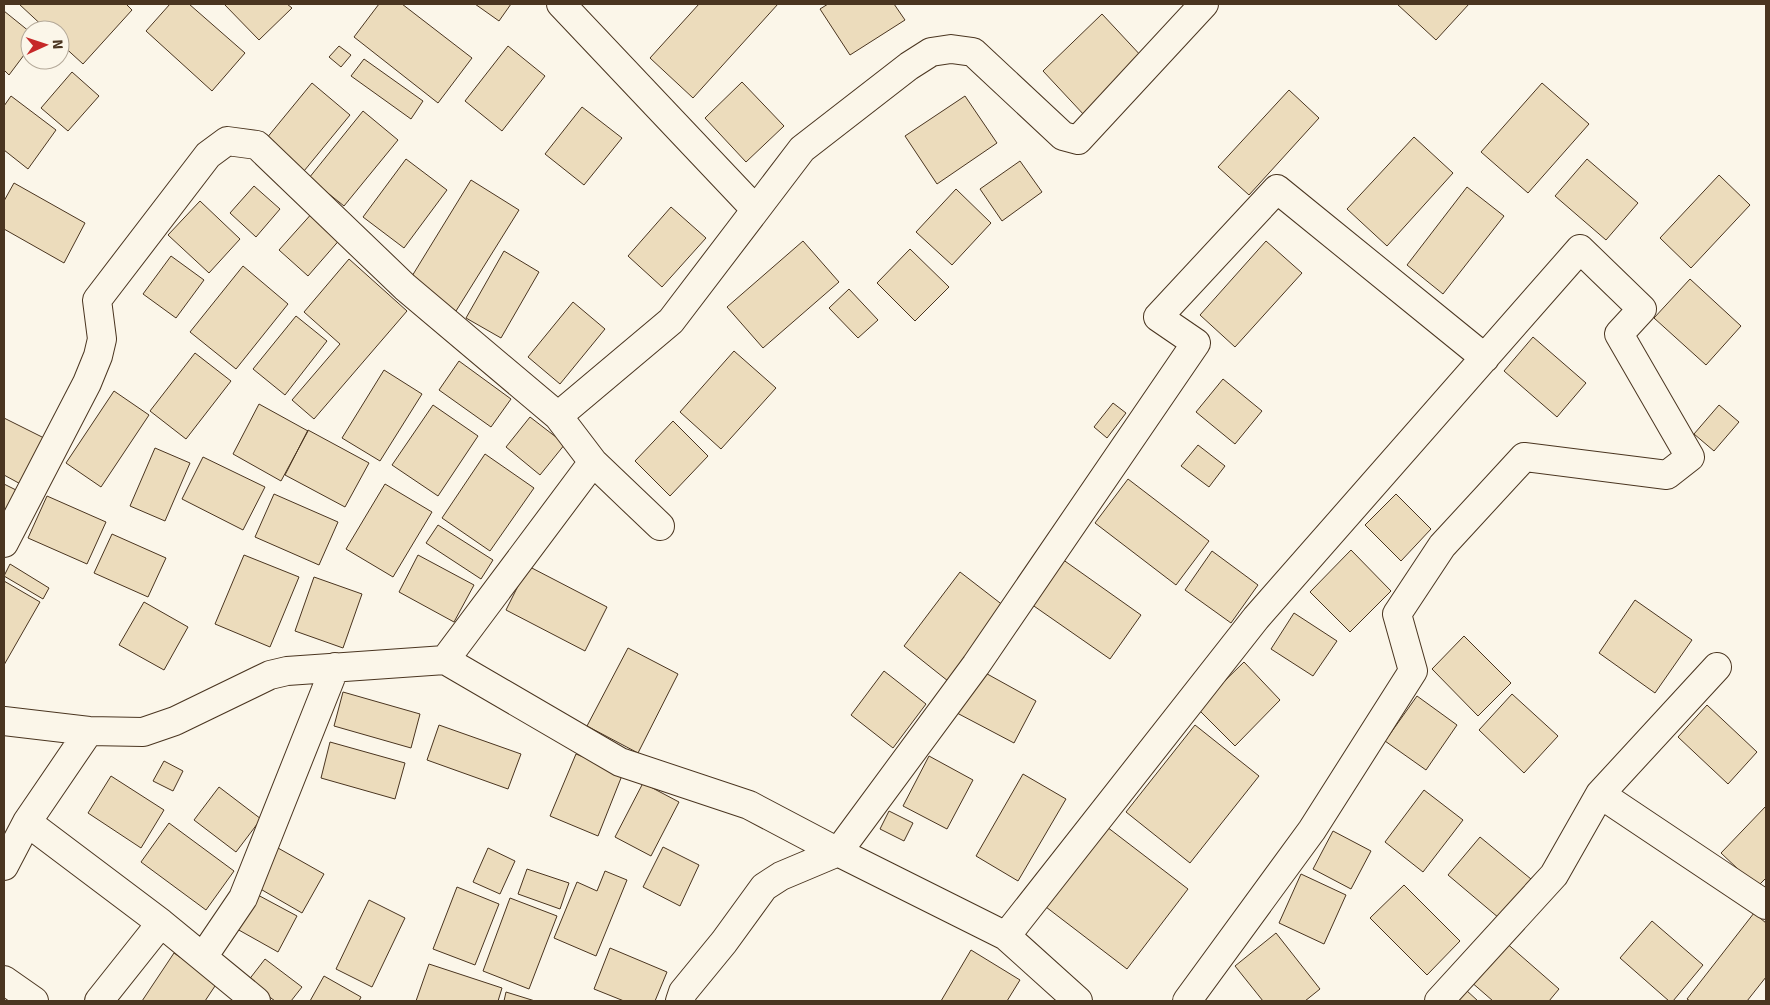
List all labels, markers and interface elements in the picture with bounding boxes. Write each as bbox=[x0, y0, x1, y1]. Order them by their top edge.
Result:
north arrow bbox=[20, 20, 70, 70]
text: N bbox=[49, 39, 66, 50]

